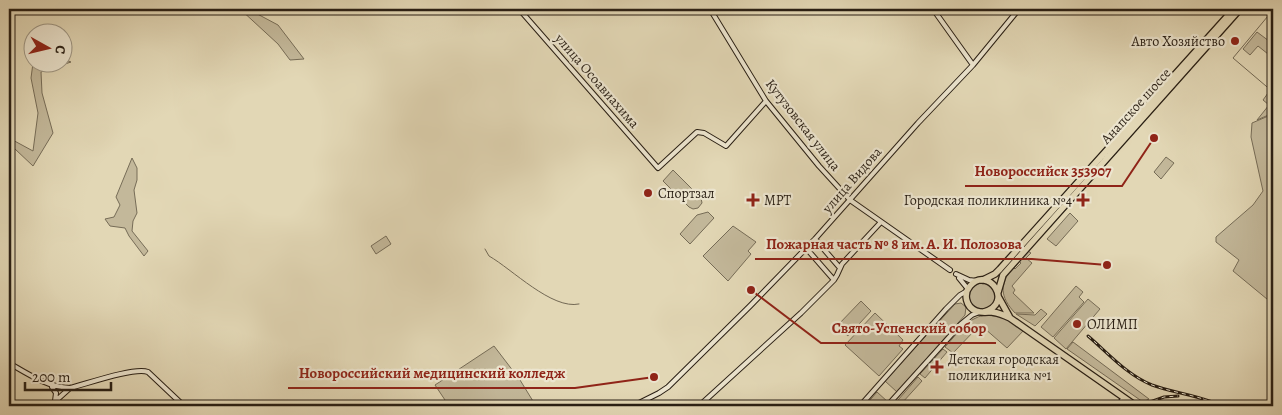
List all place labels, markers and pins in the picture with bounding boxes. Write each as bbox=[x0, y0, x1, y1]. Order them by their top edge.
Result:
place label: Авто Хозяйство bbox=[1131, 32, 1225, 51]
marker: Авто Хозяйство bbox=[1229, 35, 1241, 47]
callout: Новороссийск 353907 bbox=[965, 156, 1122, 186]
place label: Спортзал bbox=[658, 184, 715, 203]
marker: Спортзал bbox=[642, 187, 654, 199]
place label: МРТ bbox=[764, 191, 792, 210]
place label: Городская поликлиника №4 bbox=[904, 191, 1072, 210]
marker: МРТ bbox=[746, 193, 760, 207]
marker: Городская поликлиника №4 bbox=[1076, 193, 1090, 207]
callout: Пожарная часть № 8 им. А. И. Полозова bbox=[755, 229, 1032, 259]
callout: Свято-Успенский собор bbox=[821, 313, 996, 343]
place label: ОЛИМП bbox=[1087, 315, 1138, 334]
marker: ОЛИМП bbox=[1071, 318, 1083, 330]
place label: Детская городская поликлиника №1 bbox=[948, 350, 1059, 385]
callout: Новороссийский медицинский колледж bbox=[288, 358, 575, 388]
marker: Детская городская поликлиника №1 bbox=[930, 360, 944, 374]

